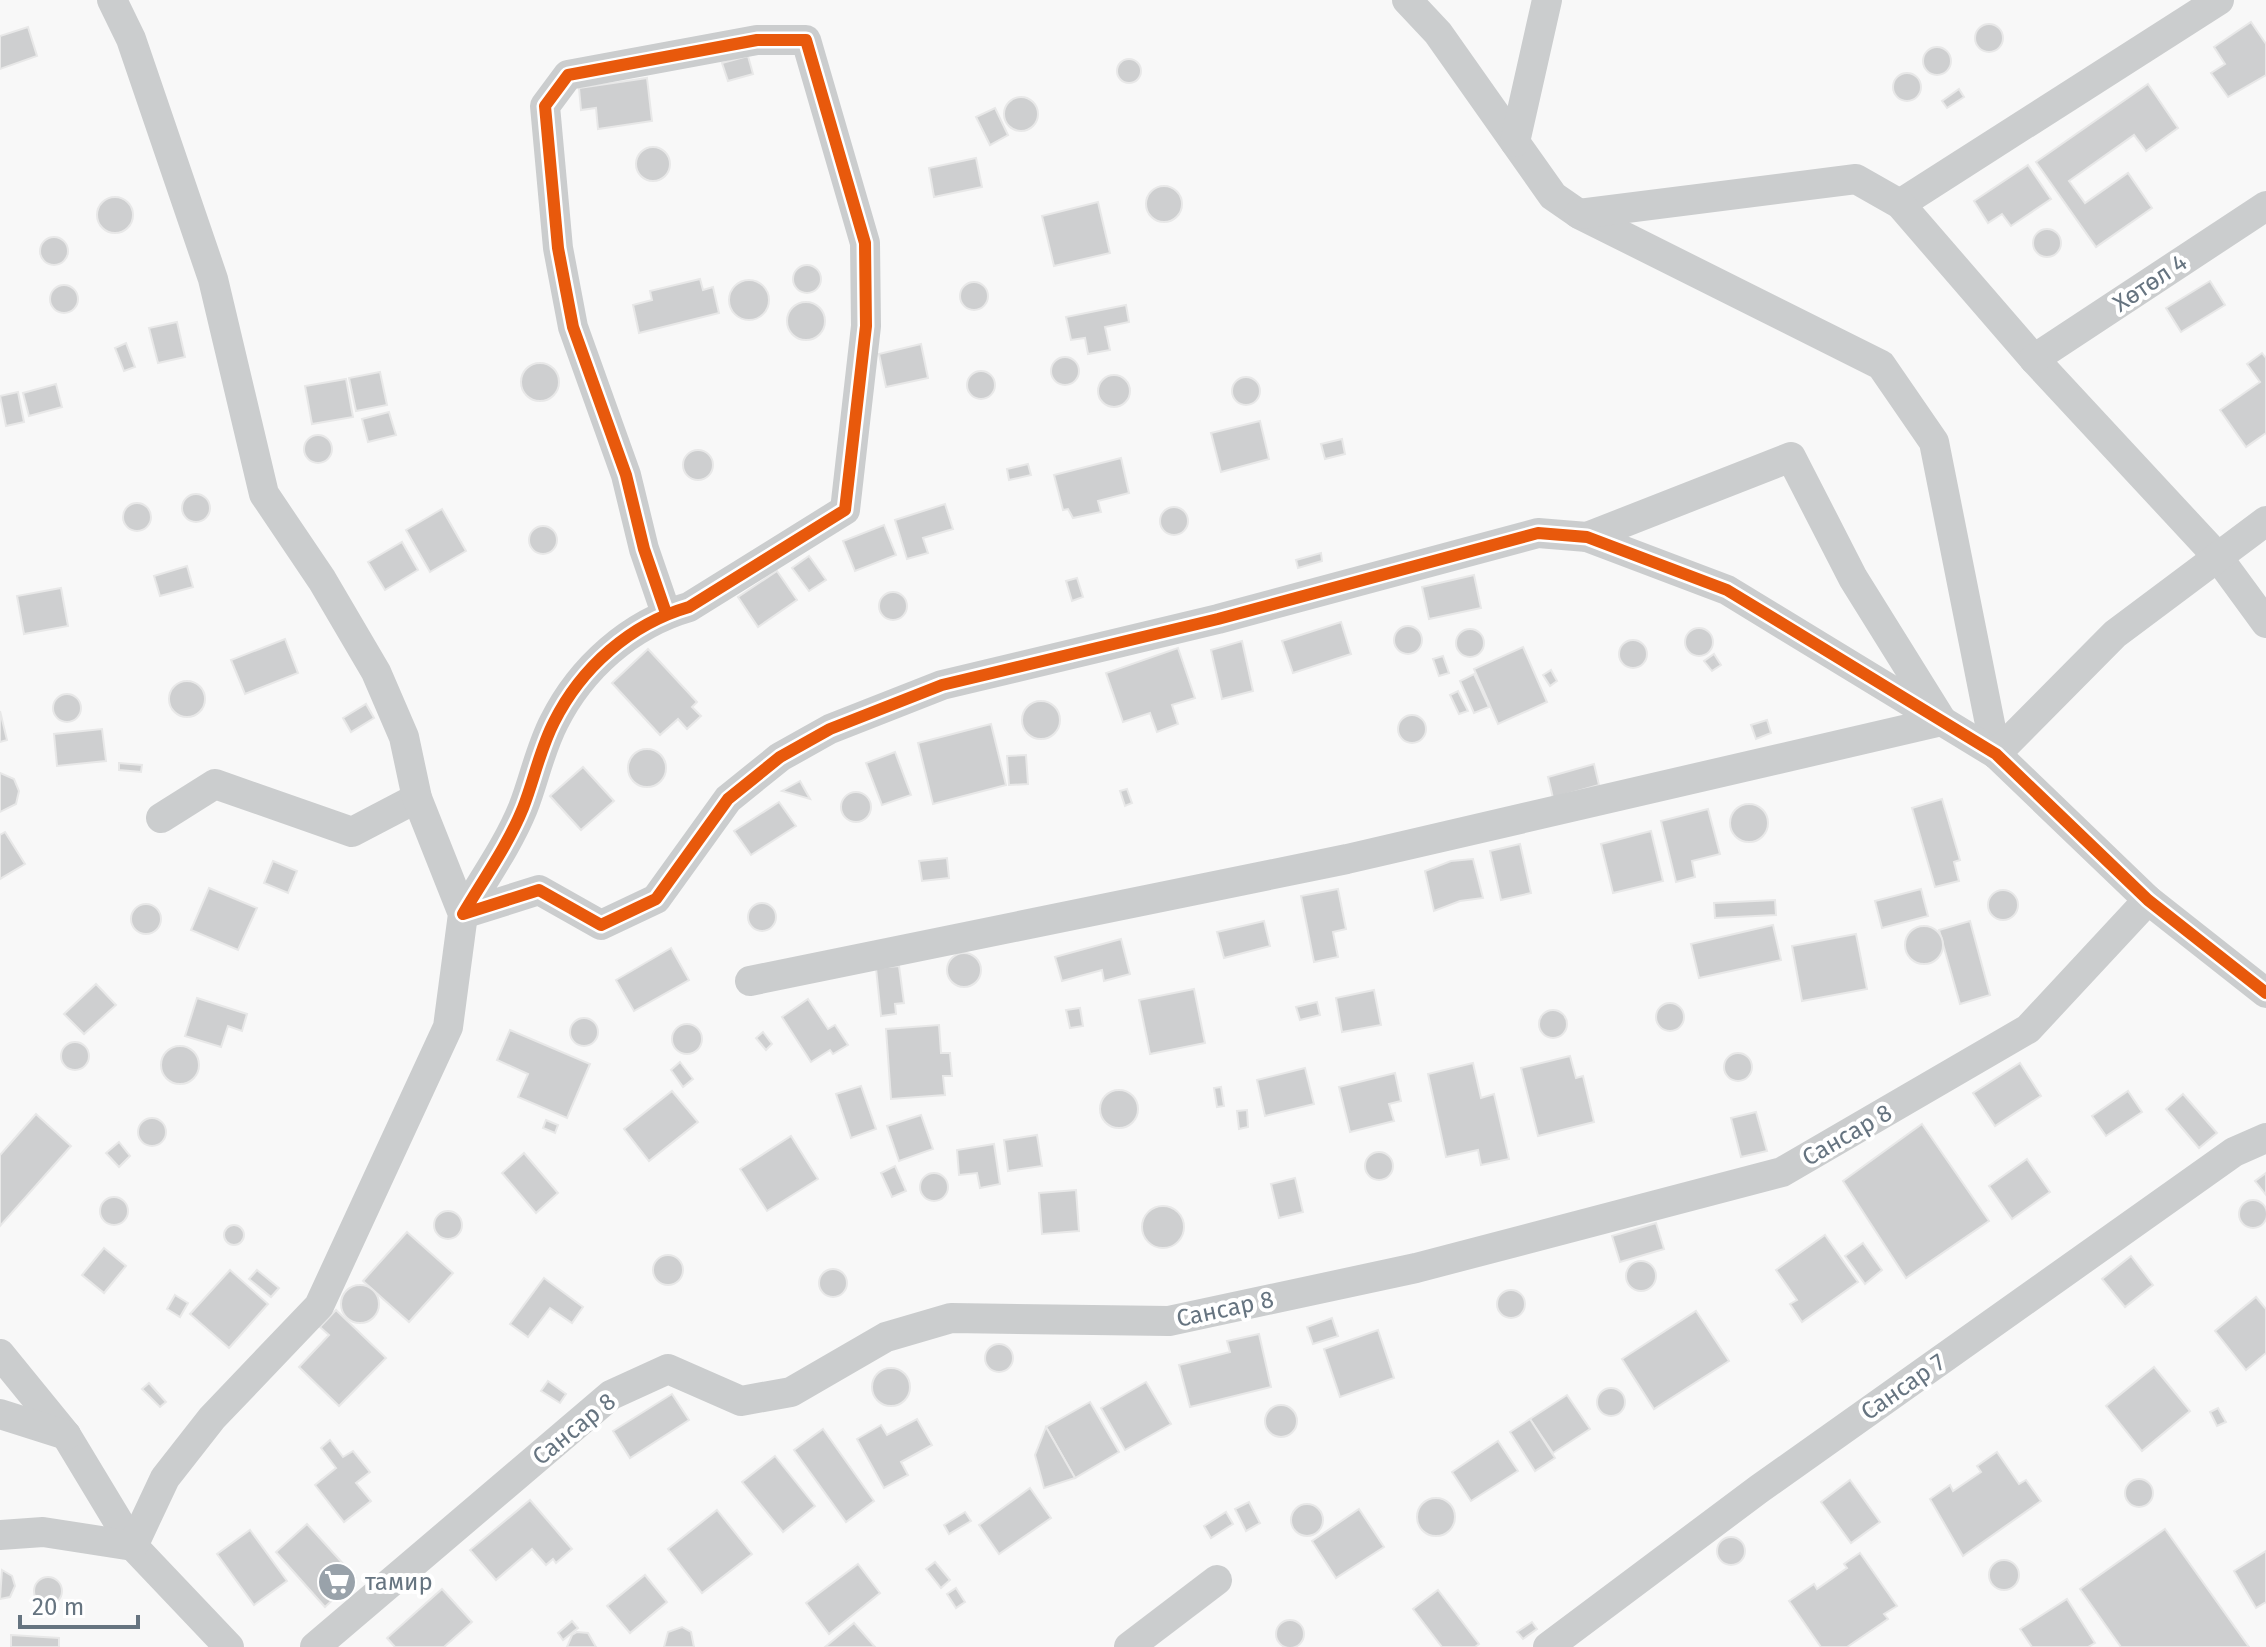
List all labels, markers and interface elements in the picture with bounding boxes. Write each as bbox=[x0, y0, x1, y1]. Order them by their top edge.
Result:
street label: Хөтөл 4 bbox=[2108, 248, 2192, 318]
street label: Сансар 8 bbox=[1797, 1098, 1897, 1172]
street label: Сансар 8 bbox=[1174, 1285, 1276, 1333]
street label: Сансар 7 bbox=[1856, 1348, 1950, 1426]
street label: Сансар 8 bbox=[527, 1387, 621, 1471]
supermarket icon: тамир bbox=[316, 1561, 358, 1603]
place label: тамир bbox=[365, 1568, 433, 1596]
scale bar bbox=[20, 1579, 138, 1629]
text: 20 m bbox=[32, 1593, 84, 1621]

